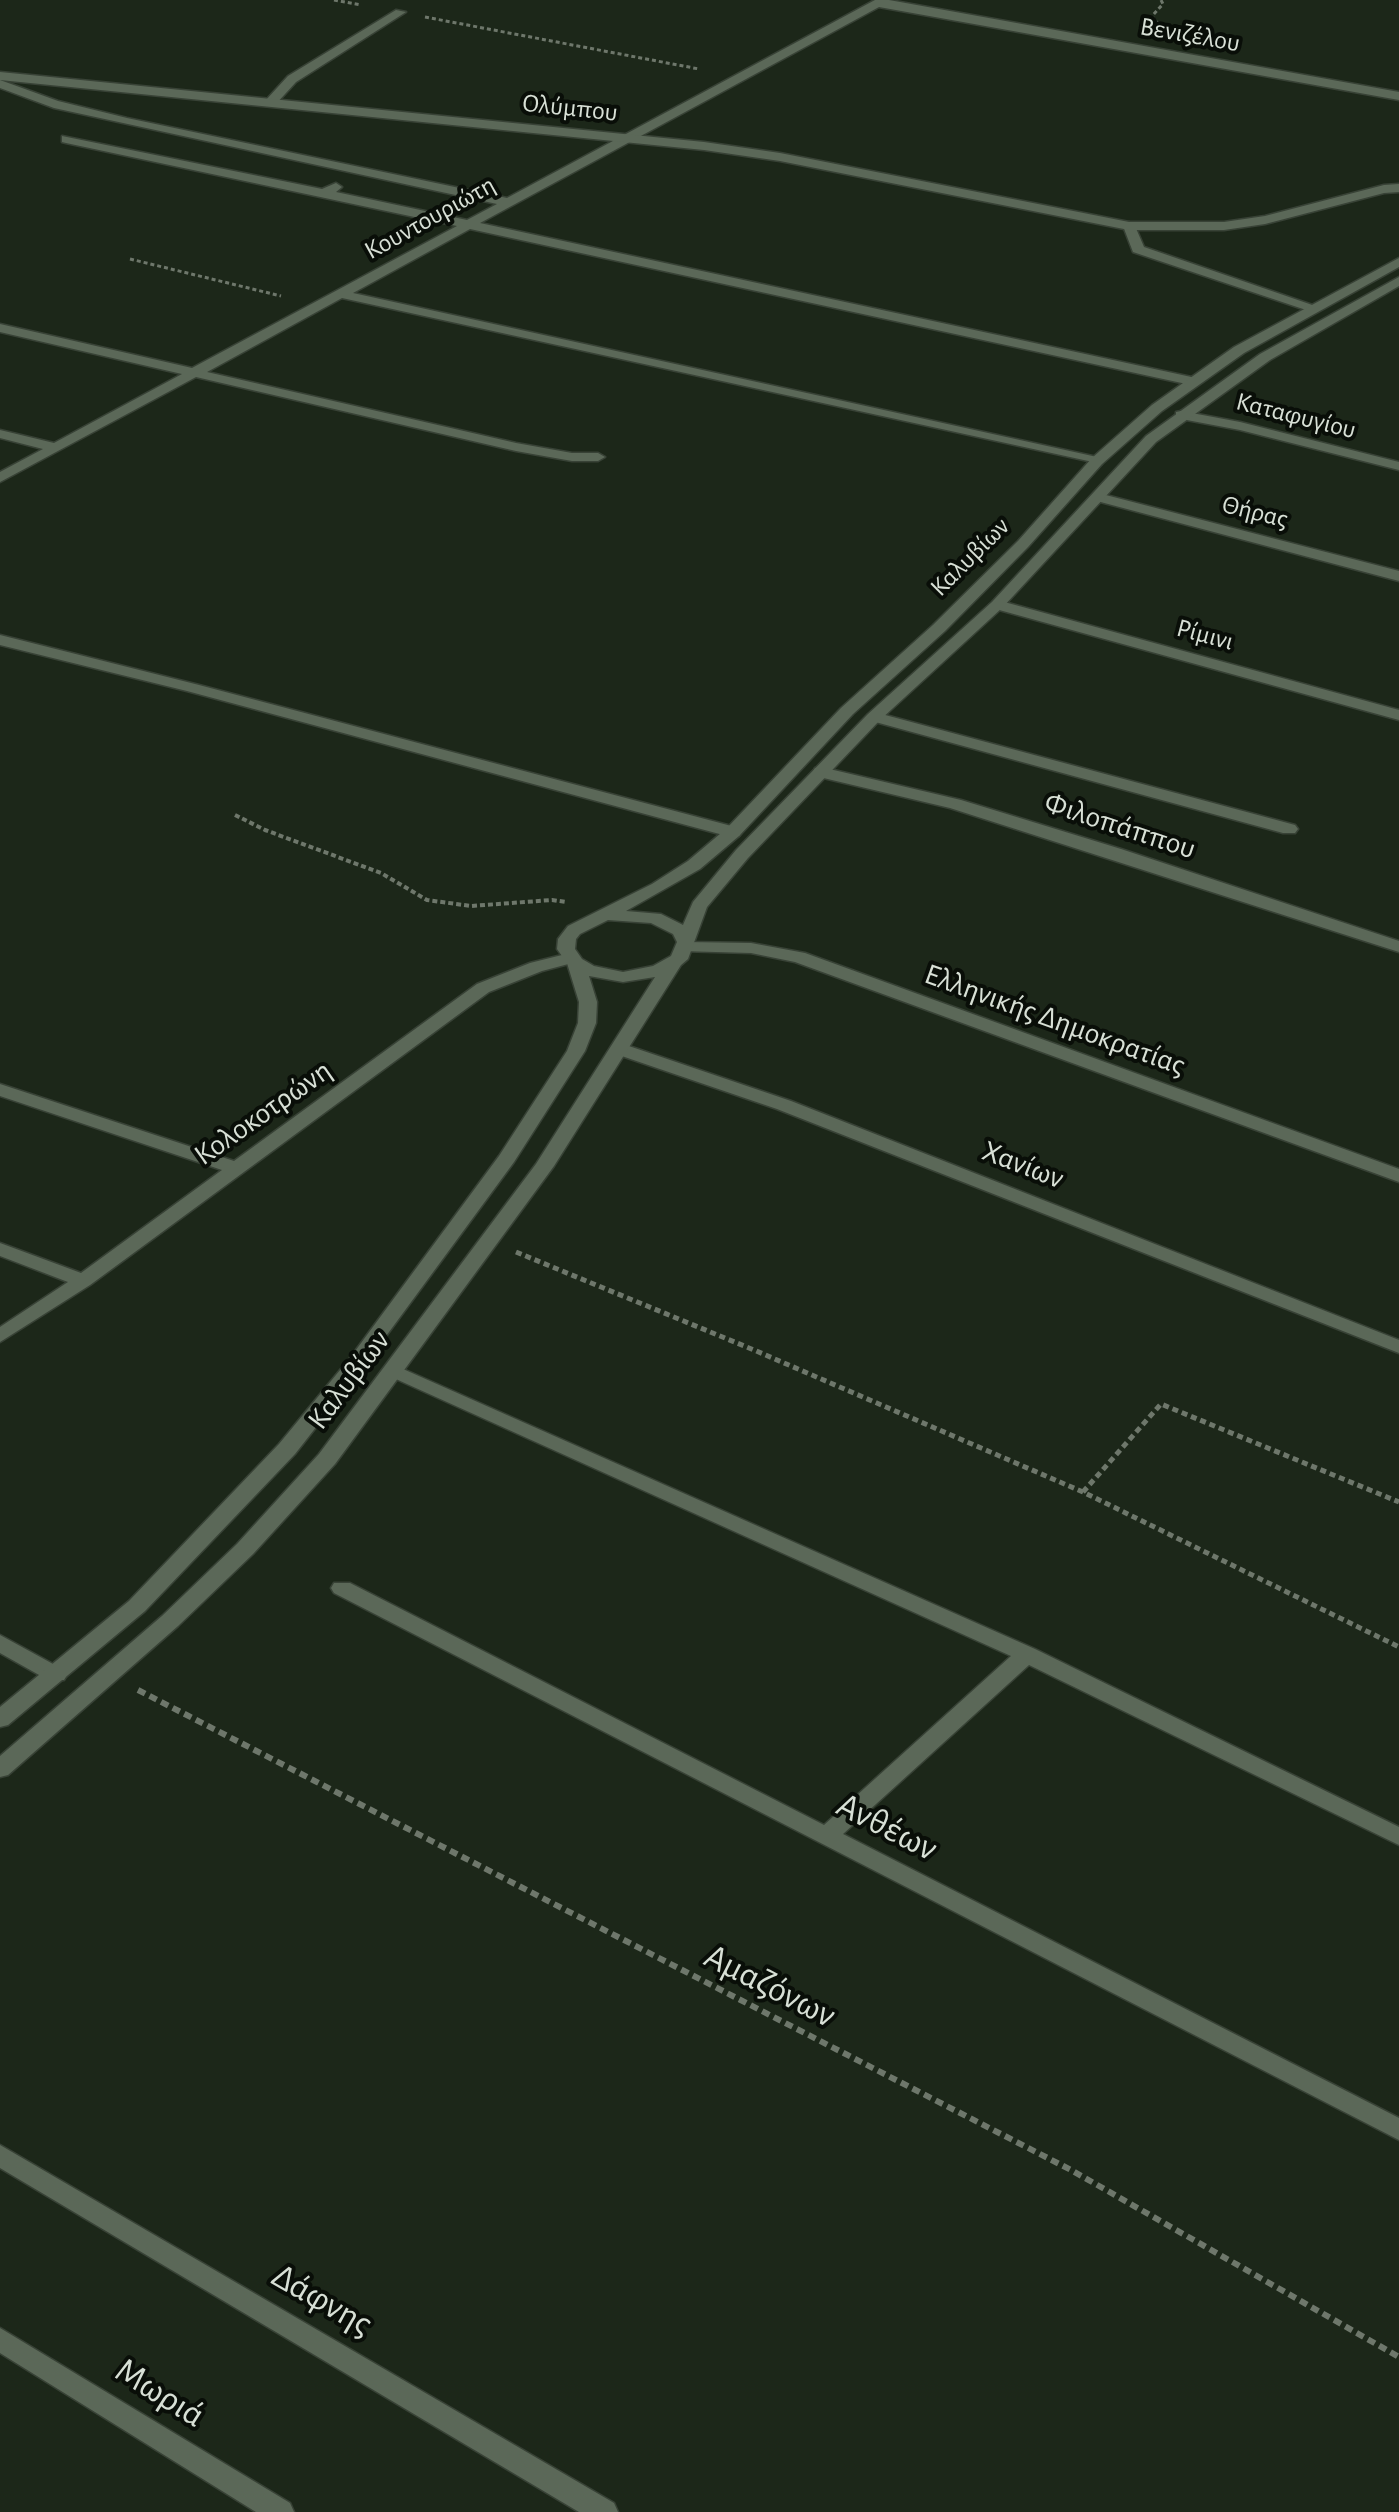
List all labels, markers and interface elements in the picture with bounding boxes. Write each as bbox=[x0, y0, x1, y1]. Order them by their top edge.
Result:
street label: Βενιζέλου bbox=[1138, 11, 1242, 59]
street label: Ολύμπου bbox=[521, 87, 619, 129]
street label: Κουντουριώτη bbox=[359, 169, 501, 267]
street label: Καταφυγίου bbox=[1233, 386, 1359, 446]
street label: Θήρας bbox=[1219, 489, 1291, 535]
street label: Καλυβίων bbox=[924, 511, 1016, 603]
street label: Ρίμινι bbox=[1173, 612, 1237, 658]
street label: Φιλοπάππου bbox=[1040, 785, 1200, 867]
street label: Ελληνικής Δημοκρατίας bbox=[920, 956, 1190, 1084]
street label: Κολοκοτρώνη bbox=[187, 1053, 339, 1173]
street label: Χανίων bbox=[977, 1133, 1069, 1197]
street label: Καλυβίων bbox=[300, 1323, 398, 1437]
street label: Ανθέων bbox=[829, 1783, 945, 1871]
street label: Αμαζόνων bbox=[697, 1935, 843, 2037]
street label: Δάφνης bbox=[264, 2254, 380, 2346]
street label: Μωριά bbox=[107, 2349, 213, 2437]

